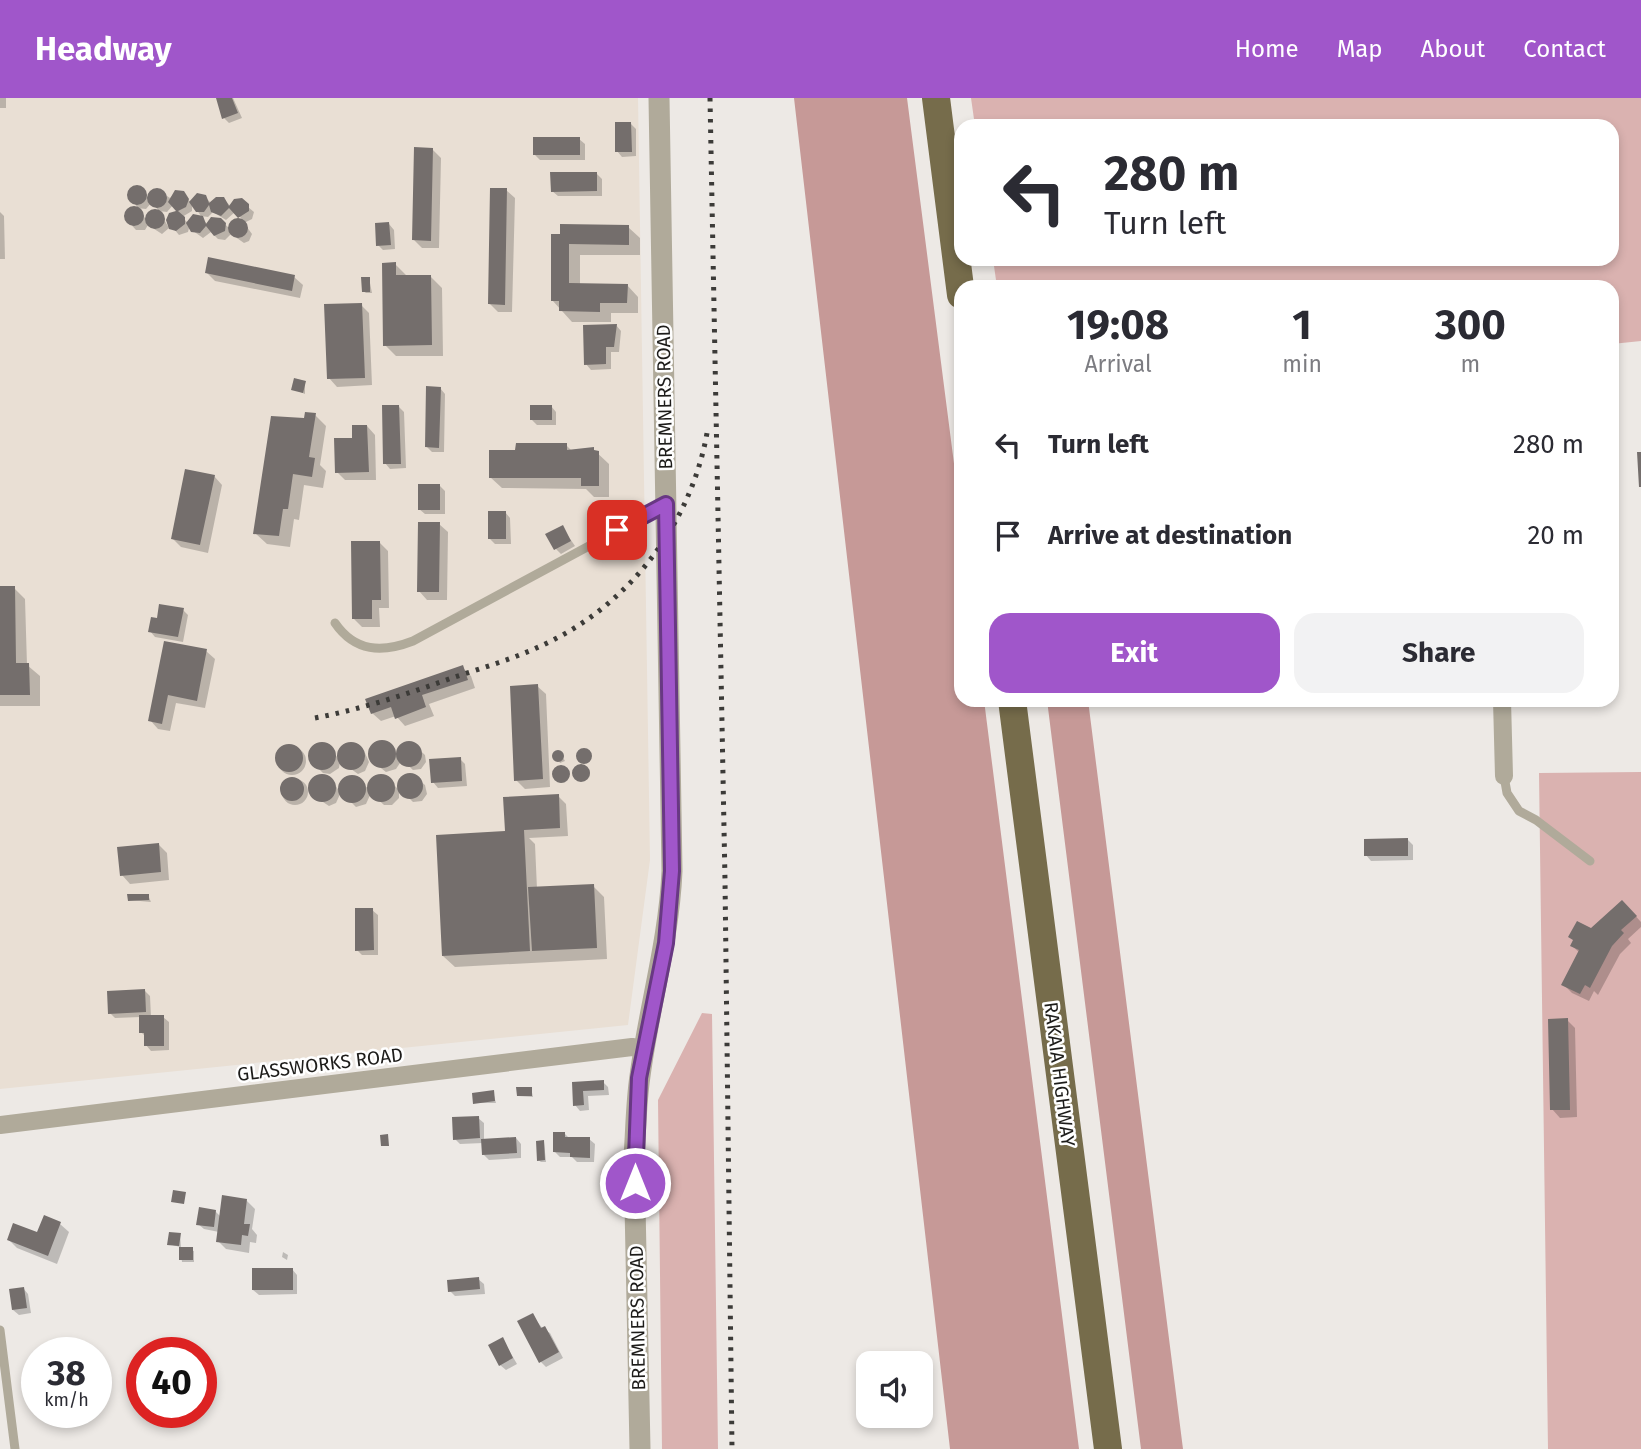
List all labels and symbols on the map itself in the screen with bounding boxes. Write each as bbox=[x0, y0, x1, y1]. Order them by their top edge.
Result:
street label: BREMNERS ROAD bbox=[652, 324, 677, 470]
pin bbox=[587, 500, 647, 560]
street label: RAKAIA HIGHWAY bbox=[1039, 1000, 1080, 1148]
street label: GLASSWORKS ROAD bbox=[236, 1043, 404, 1086]
position arrow bbox=[598, 1146, 672, 1220]
street label: BREMNERS ROAD bbox=[625, 1245, 650, 1391]
speed limit sign: 40 bbox=[126, 1337, 217, 1428]

